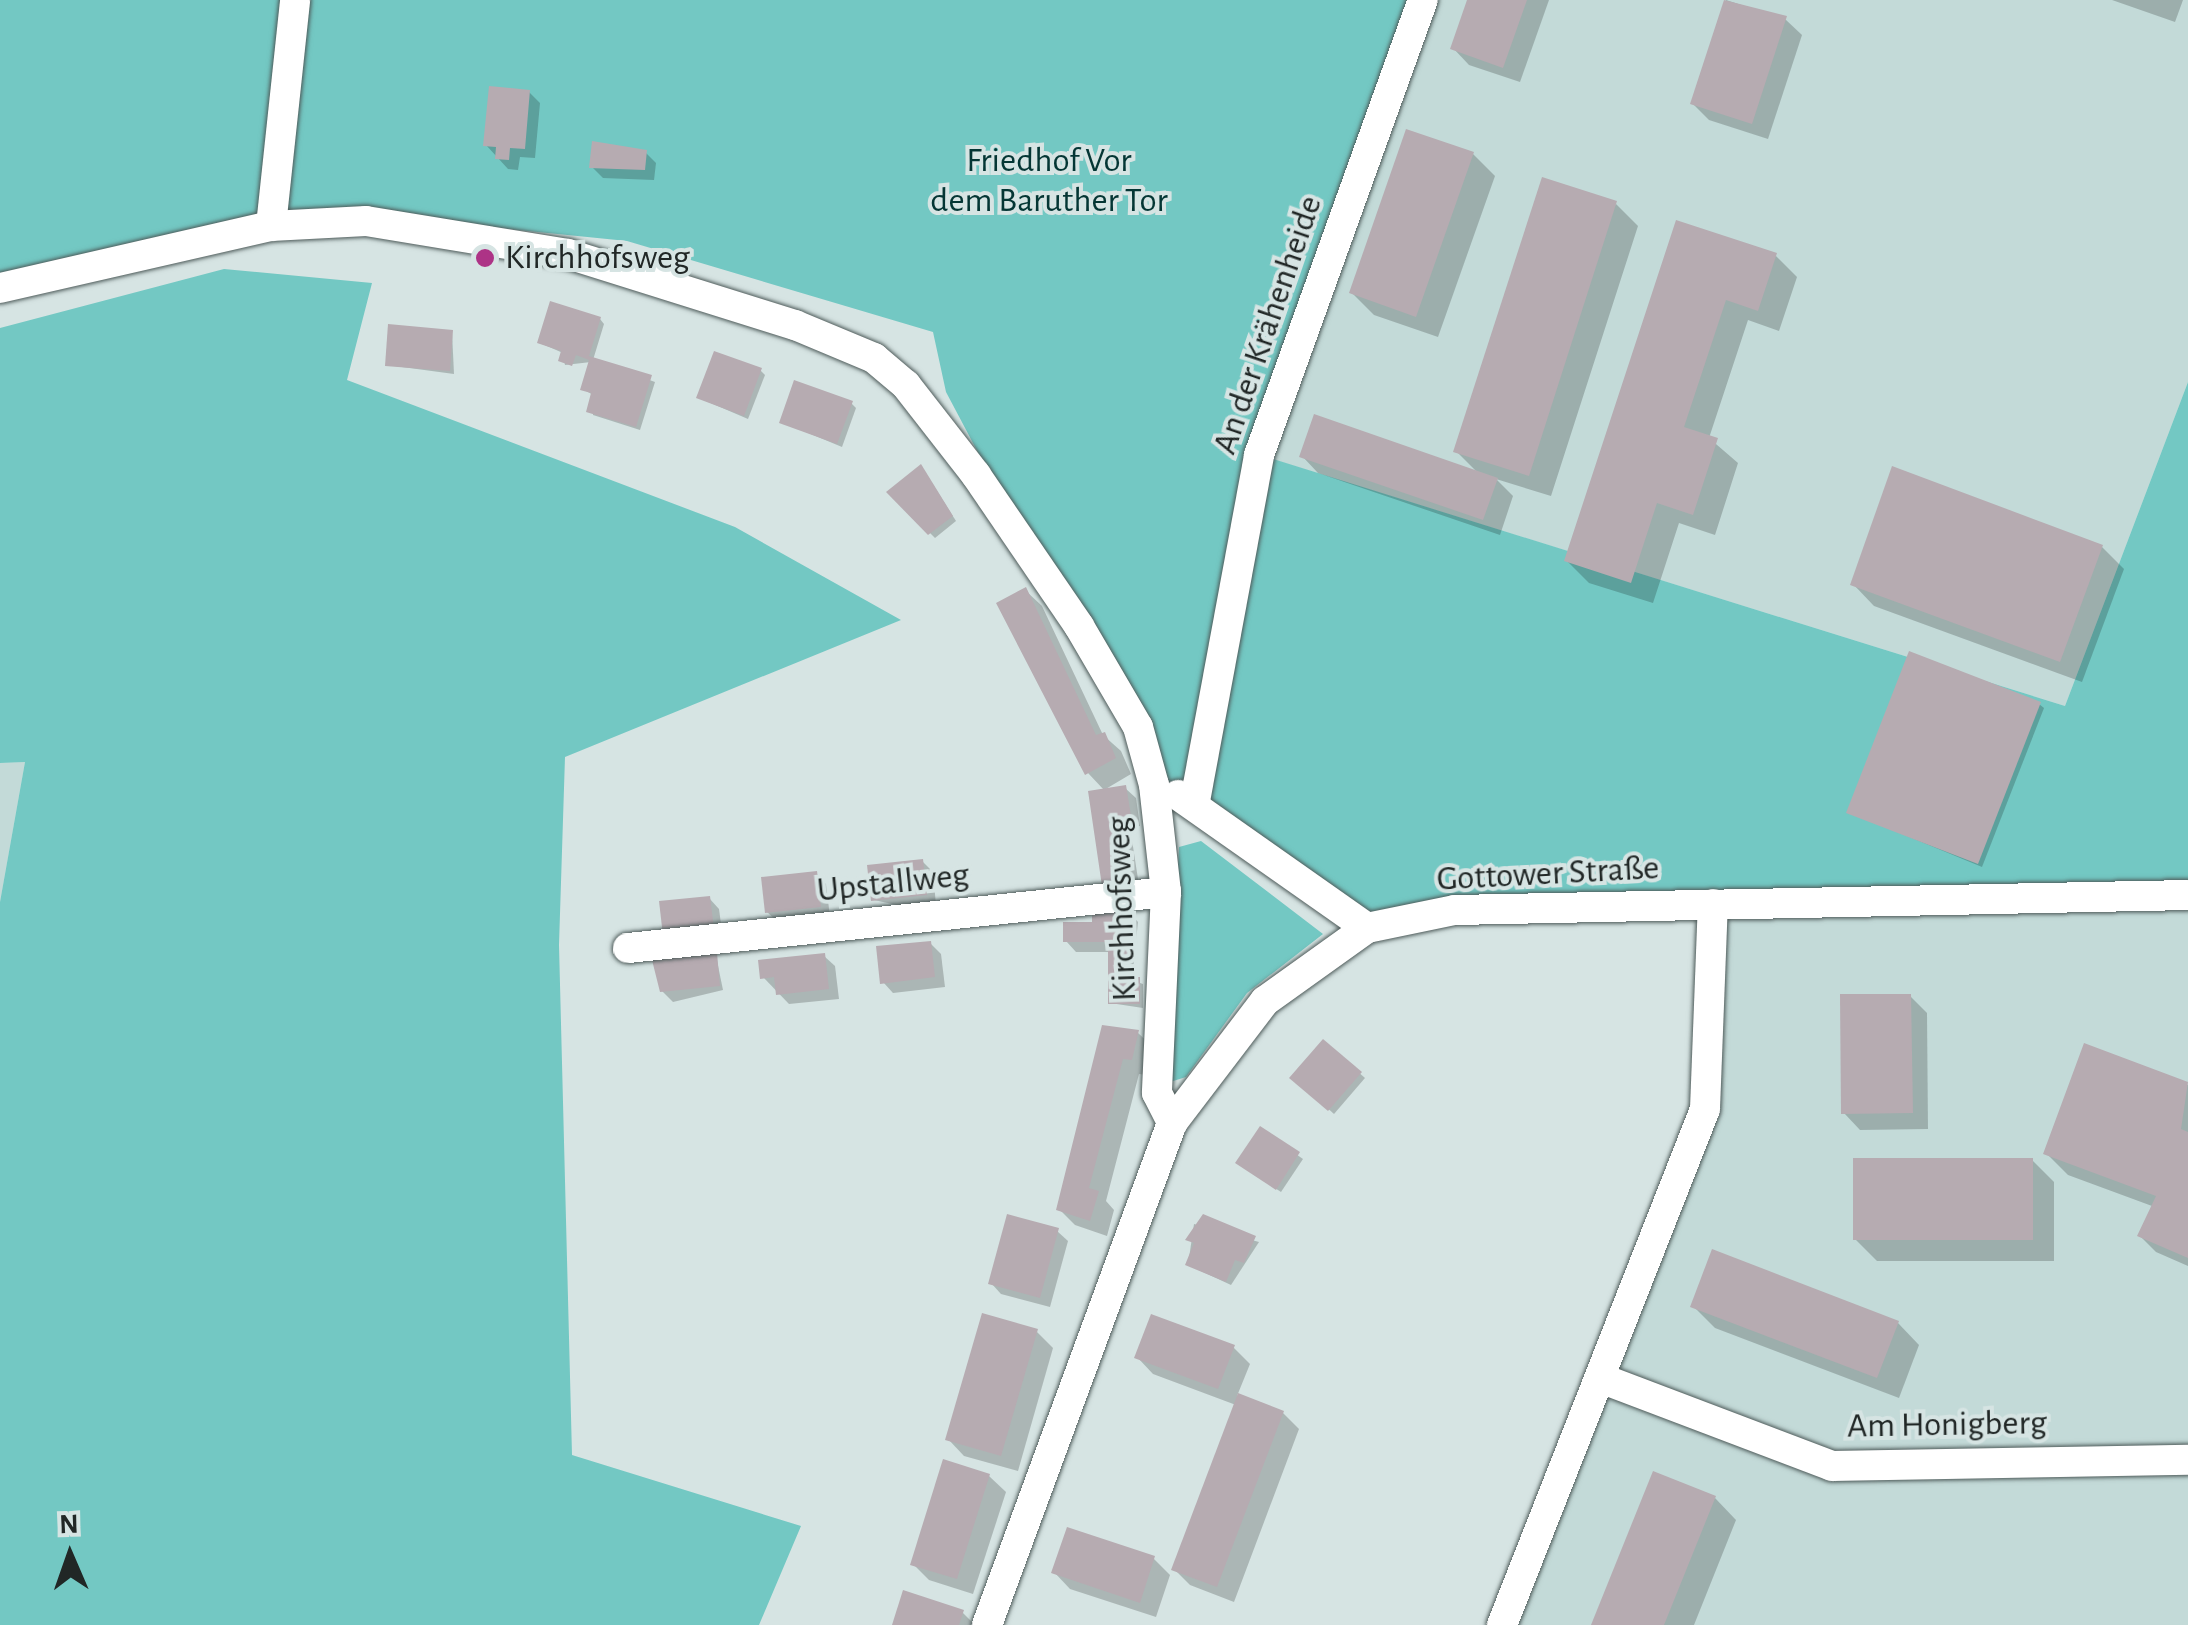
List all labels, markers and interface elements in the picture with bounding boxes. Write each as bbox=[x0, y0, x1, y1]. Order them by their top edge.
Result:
park label: Friedhof Vor dem Baruther Tor bbox=[930, 140, 1168, 222]
street label: An der Krähenheide bbox=[1204, 190, 1332, 460]
place label: Kirchhofsweg bbox=[505, 237, 690, 279]
marker: Kirchhofsweg bbox=[474, 247, 496, 269]
street label: Kirchhofsweg bbox=[1098, 816, 1146, 1002]
street label: Gottower Straße bbox=[1436, 847, 1660, 901]
street label: Upstallweg bbox=[815, 854, 971, 912]
street label: Am Honigberg bbox=[1847, 1402, 2047, 1448]
north arrow bbox=[20, 1505, 120, 1605]
text: N bbox=[59, 1511, 79, 1539]

